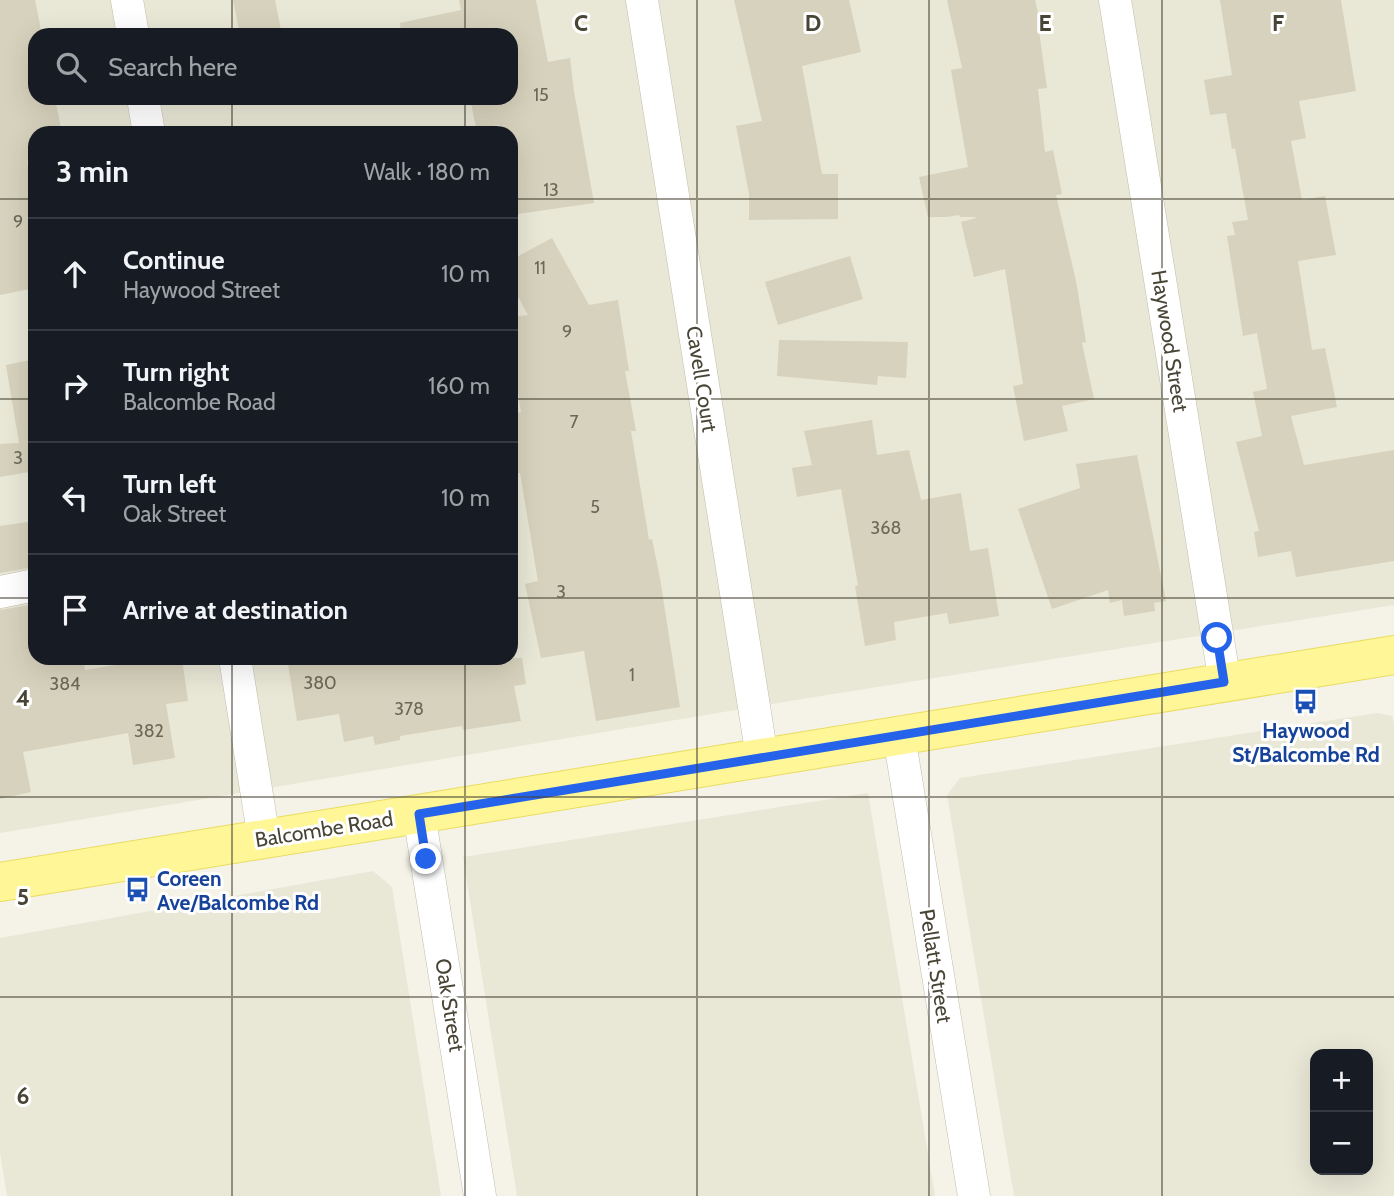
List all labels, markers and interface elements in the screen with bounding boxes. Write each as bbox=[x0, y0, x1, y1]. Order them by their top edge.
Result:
text: C bbox=[574, 9, 588, 37]
text: D bbox=[805, 9, 821, 37]
text: E bbox=[1038, 9, 1052, 37]
text: F bbox=[1272, 9, 1284, 37]
search box bbox=[28, 28, 518, 105]
icon: search bbox=[52, 48, 90, 86]
text: Search here bbox=[108, 51, 237, 83]
house number: 15 bbox=[533, 84, 549, 106]
text: 3 min bbox=[56, 153, 129, 190]
text: Walk · 180 m bbox=[364, 158, 490, 186]
house number: 13 bbox=[543, 179, 559, 201]
house number: 9 bbox=[13, 211, 23, 233]
text: Continue bbox=[123, 244, 225, 276]
icon: ahead bbox=[56, 255, 94, 293]
house number: 11 bbox=[534, 257, 546, 279]
text: 10 m bbox=[441, 260, 490, 288]
street label: Haywood Street bbox=[1146, 268, 1194, 414]
text: Haywood Street bbox=[123, 276, 280, 304]
house number: 9 bbox=[562, 321, 572, 343]
street label: Cavell Court bbox=[681, 324, 723, 434]
text: Turn right bbox=[123, 356, 229, 388]
icon: right bbox=[56, 367, 94, 405]
text: 160 m bbox=[428, 372, 490, 400]
text: Balcombe Road bbox=[123, 388, 276, 416]
house number: 7 bbox=[569, 411, 579, 433]
house number: 3 bbox=[13, 447, 23, 469]
text: Turn left bbox=[123, 468, 216, 500]
icon: left bbox=[56, 479, 94, 517]
text: 10 m bbox=[441, 484, 490, 512]
house number: 5 bbox=[590, 496, 600, 518]
text: Oak Street bbox=[123, 500, 226, 528]
house number: 368 bbox=[871, 517, 901, 539]
house number: 3 bbox=[556, 581, 566, 603]
icon: arrive bbox=[56, 591, 94, 629]
text: Arrive at destination bbox=[123, 594, 348, 626]
route start bbox=[1201, 622, 1232, 653]
house number: 1 bbox=[629, 664, 635, 686]
house number: 380 bbox=[303, 672, 337, 694]
house number: 384 bbox=[49, 673, 81, 695]
text: 4 bbox=[16, 684, 30, 712]
bus stop icon: Haywood St/Balcombe Rd bbox=[1292, 687, 1320, 715]
house number: 378 bbox=[394, 698, 424, 720]
place label: Haywood St/Balcombe Rd bbox=[1232, 718, 1380, 767]
house number: 382 bbox=[134, 720, 164, 742]
street label: Balcombe Road bbox=[253, 806, 395, 852]
route end bbox=[410, 843, 441, 874]
place label: Coreen Ave/Balcombe Rd bbox=[157, 866, 319, 915]
bus stop icon: Coreen Ave/Balcombe Rd bbox=[123, 876, 151, 904]
text: 5 bbox=[17, 883, 29, 911]
street label: Pellatt Street bbox=[915, 907, 957, 1025]
street label: Oak Street bbox=[430, 957, 470, 1053]
map controls bbox=[1310, 1049, 1373, 1175]
button: + bbox=[1310, 1049, 1373, 1112]
text: 6 bbox=[17, 1082, 29, 1110]
button: − bbox=[1310, 1112, 1373, 1175]

